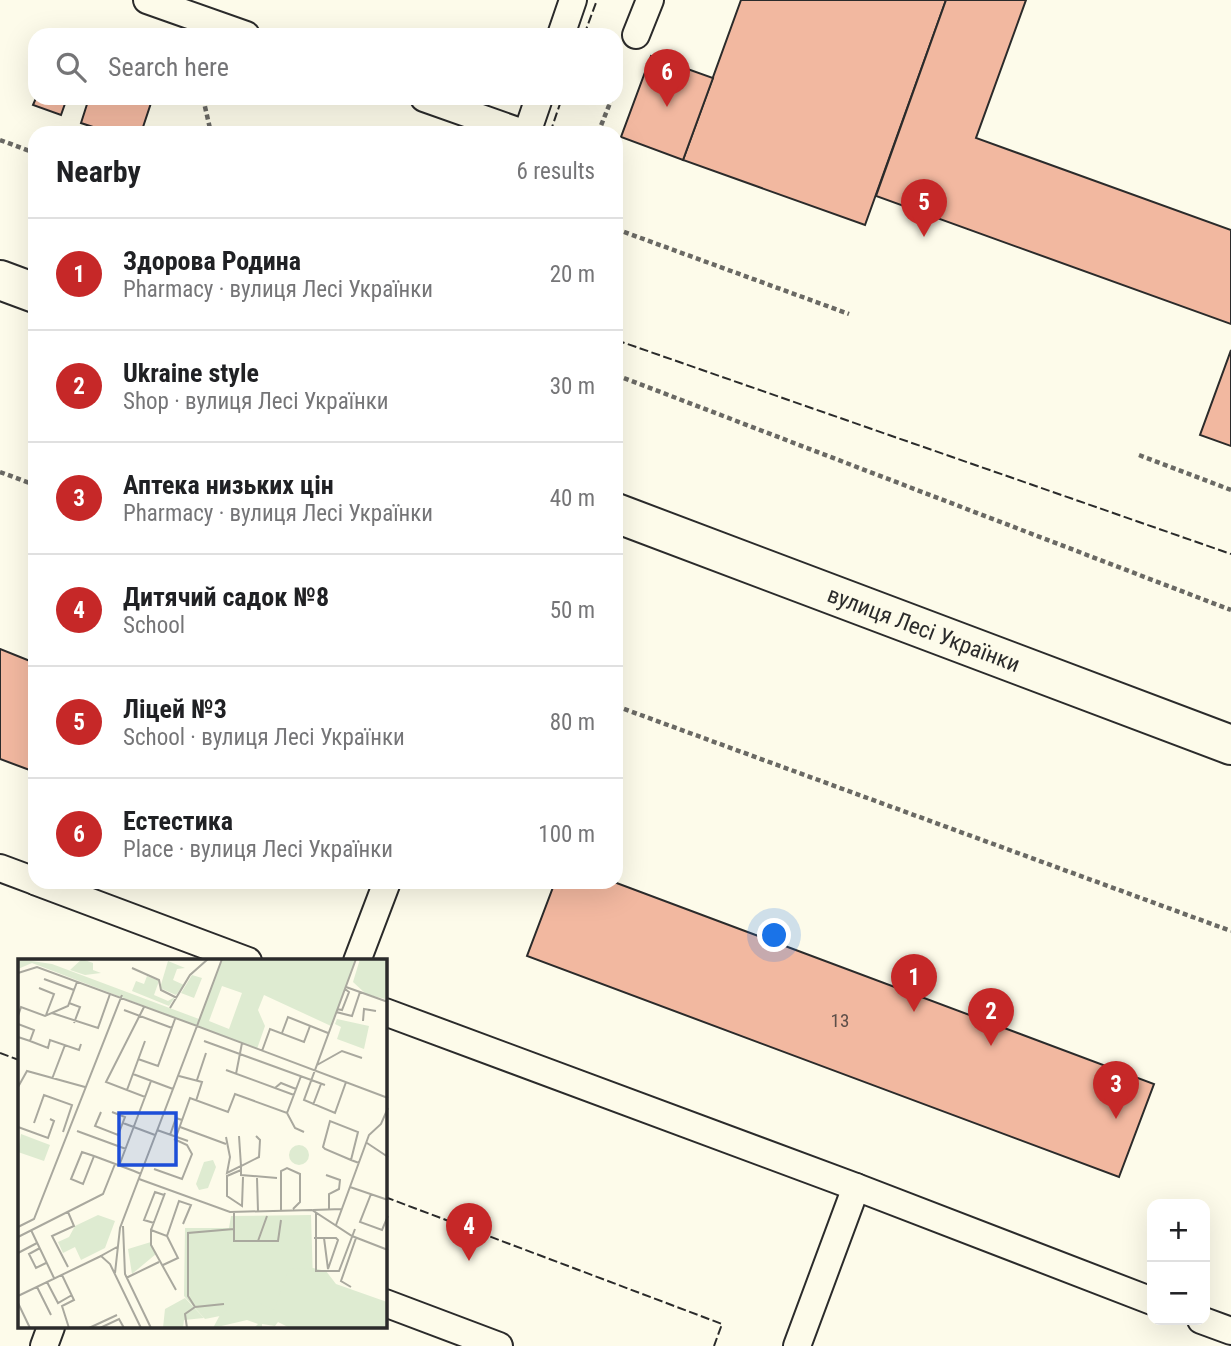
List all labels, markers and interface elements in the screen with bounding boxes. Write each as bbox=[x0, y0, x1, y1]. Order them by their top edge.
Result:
search box bbox=[28, 28, 623, 105]
icon: search bbox=[52, 48, 90, 86]
pin: 6 bbox=[644, 49, 690, 107]
text: Search here bbox=[108, 52, 229, 82]
text: Nearby bbox=[56, 154, 141, 189]
text: 6 results bbox=[517, 158, 595, 185]
pin: 5 bbox=[901, 179, 947, 237]
text: Здорова Родина bbox=[123, 246, 301, 276]
text: 1 bbox=[73, 261, 85, 288]
text: 20 m bbox=[550, 261, 595, 288]
text: Pharmacy · вулиця Лесі Українки bbox=[123, 276, 433, 303]
text: Ukraine style bbox=[123, 358, 259, 388]
text: 2 bbox=[73, 373, 85, 400]
text: 30 m bbox=[550, 373, 595, 400]
text: Shop · вулиця Лесі Українки bbox=[123, 388, 389, 415]
text: Аптека низьких цін bbox=[123, 470, 334, 500]
text: 3 bbox=[73, 485, 85, 512]
text: 40 m bbox=[550, 485, 595, 512]
text: Pharmacy · вулиця Лесі Українки bbox=[123, 500, 433, 527]
street label: вулиця Лесі Українки bbox=[824, 581, 1024, 678]
text: Дитячий садок №8 bbox=[123, 582, 329, 612]
text: 4 bbox=[73, 597, 85, 624]
text: 50 m bbox=[550, 597, 595, 624]
text: School bbox=[123, 612, 185, 639]
text: Ліцей №3 bbox=[123, 694, 227, 724]
text: 5 bbox=[73, 709, 85, 736]
text: 80 m bbox=[550, 709, 595, 736]
text: School · вулиця Лесі Українки bbox=[123, 724, 405, 751]
text: Естестика bbox=[123, 806, 233, 836]
text: 6 bbox=[73, 821, 85, 848]
text: 100 m bbox=[538, 821, 595, 848]
text: Place · вулиця Лесі Українки bbox=[123, 836, 393, 863]
your location bbox=[757, 918, 791, 952]
pin: 1 bbox=[891, 954, 937, 1012]
inset map bbox=[18, 959, 387, 1328]
pin: 2 bbox=[968, 988, 1014, 1046]
house number: 13 bbox=[831, 1009, 849, 1032]
pin: 3 bbox=[1093, 1061, 1139, 1119]
map controls bbox=[1147, 1199, 1210, 1325]
button: + bbox=[1147, 1199, 1210, 1262]
pin: 4 bbox=[446, 1203, 492, 1261]
button: − bbox=[1147, 1262, 1210, 1325]

